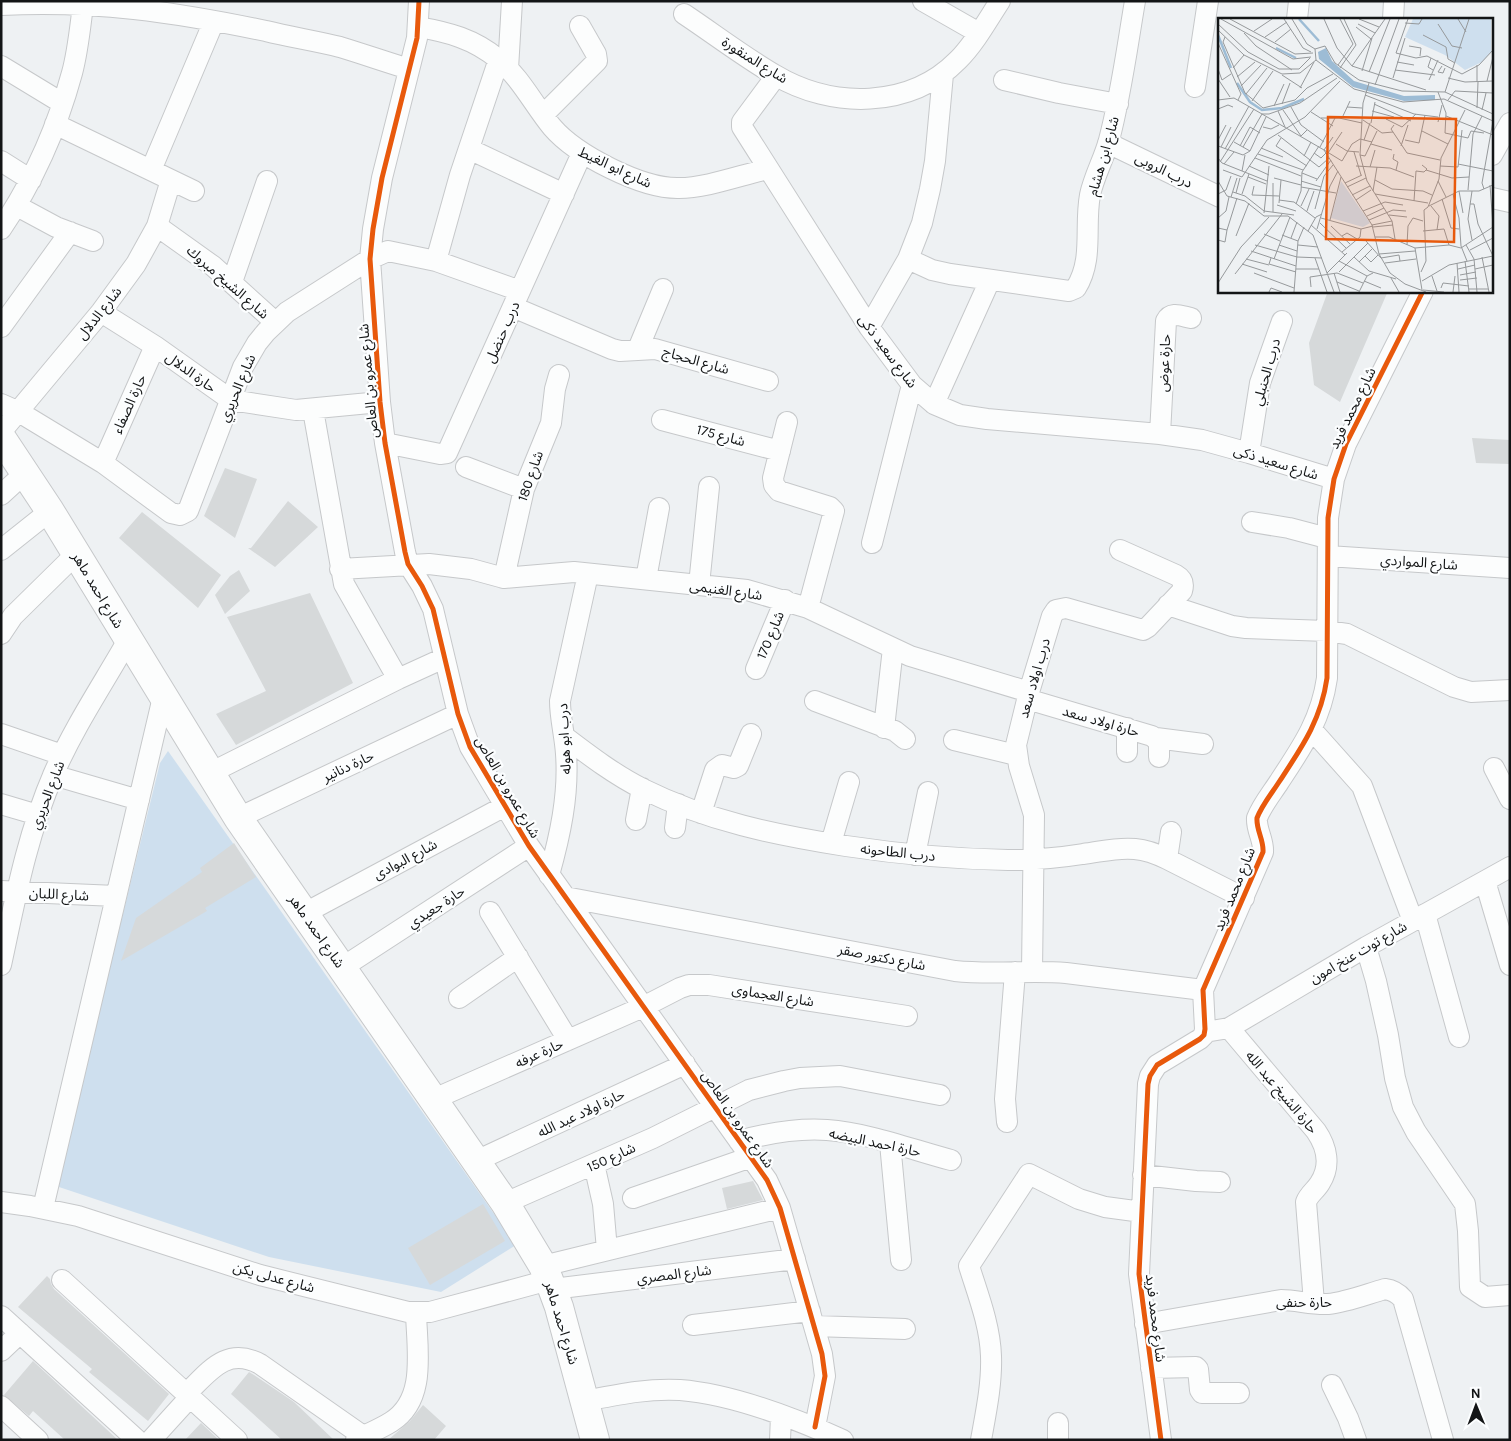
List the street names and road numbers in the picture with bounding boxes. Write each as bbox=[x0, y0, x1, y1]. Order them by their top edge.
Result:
street label: شارع المنقورة bbox=[718, 34, 791, 89]
street label: شارع ابن هشام bbox=[1084, 114, 1125, 198]
street label: شارع ابو الغيط bbox=[575, 143, 654, 194]
street label: درب الروبى bbox=[1132, 149, 1196, 192]
street label: شارع الشيخ مبروك bbox=[182, 242, 272, 324]
street label: شارع الدلال bbox=[73, 283, 127, 345]
street label: درب حنضل bbox=[481, 298, 524, 366]
street label: شارع سعيد ذكى bbox=[853, 311, 921, 393]
street label: شارع عمرو بن العاص bbox=[355, 323, 384, 439]
street label: حارة عوض bbox=[1154, 334, 1175, 392]
street label: درب الحنبلي bbox=[1249, 336, 1286, 408]
street label: شارع الحجاج bbox=[660, 343, 731, 380]
street label: حارة الدلال bbox=[162, 348, 219, 396]
street label: شارع الحريري bbox=[216, 352, 261, 426]
street label: شارع محمد فريد bbox=[1325, 365, 1381, 453]
street label: حارة الصفاء bbox=[109, 372, 150, 436]
street label: شارع 175 bbox=[694, 421, 747, 452]
street label: شارع سعيد ذكى bbox=[1231, 442, 1320, 485]
street label: شارع 180 bbox=[514, 449, 549, 504]
street label: شارع احمد ماهر bbox=[66, 548, 127, 633]
street label: شارع المواردي bbox=[1379, 551, 1458, 576]
street label: شارع الغنيمى bbox=[688, 577, 763, 606]
street label: شارع 170 bbox=[753, 609, 790, 662]
street label: درب اولاد سعد bbox=[1015, 636, 1054, 720]
street label: حارة اولاد سعد bbox=[1060, 702, 1141, 741]
street label: درب ابو هوله bbox=[554, 703, 575, 775]
street label: شارع عمرو بن العاص bbox=[470, 733, 544, 842]
street label: حارة دنانير bbox=[319, 747, 377, 786]
street label: شارع الحريري bbox=[27, 759, 70, 833]
street label: شارع البوادى bbox=[370, 836, 441, 885]
street label: درب الطاحونه bbox=[860, 840, 937, 865]
street label: شارع محمد فريد bbox=[1210, 845, 1261, 934]
street label: حارة جعيدي bbox=[404, 883, 469, 934]
street label: شارع اللبان bbox=[28, 884, 90, 907]
street label: شارع احمد ماهر bbox=[283, 890, 348, 973]
street label: شارع توت عنخ امون bbox=[1306, 918, 1411, 989]
street label: شارع دكتور صقر bbox=[835, 941, 927, 976]
street label: شارع العجماوى bbox=[730, 981, 815, 1012]
street label: حارة عرفه bbox=[512, 1035, 566, 1072]
street label: حارة الشيخ عبد الله bbox=[1240, 1047, 1321, 1139]
street label: شارع عمرو بن العاص bbox=[696, 1067, 777, 1172]
street label: حارة اولاد عبد الله bbox=[535, 1086, 628, 1141]
street label: حارة احمد البيضه bbox=[827, 1124, 922, 1161]
street label: شارع 150 bbox=[584, 1139, 639, 1178]
street label: شارع عدلى يكن bbox=[231, 1258, 317, 1298]
street label: شارع المصري bbox=[636, 1261, 713, 1290]
street label: شارع محمد فريد bbox=[1140, 1273, 1169, 1363]
street label: شارع احمد ماهر bbox=[539, 1279, 582, 1367]
street label: حارة حنفى bbox=[1276, 1294, 1332, 1311]

